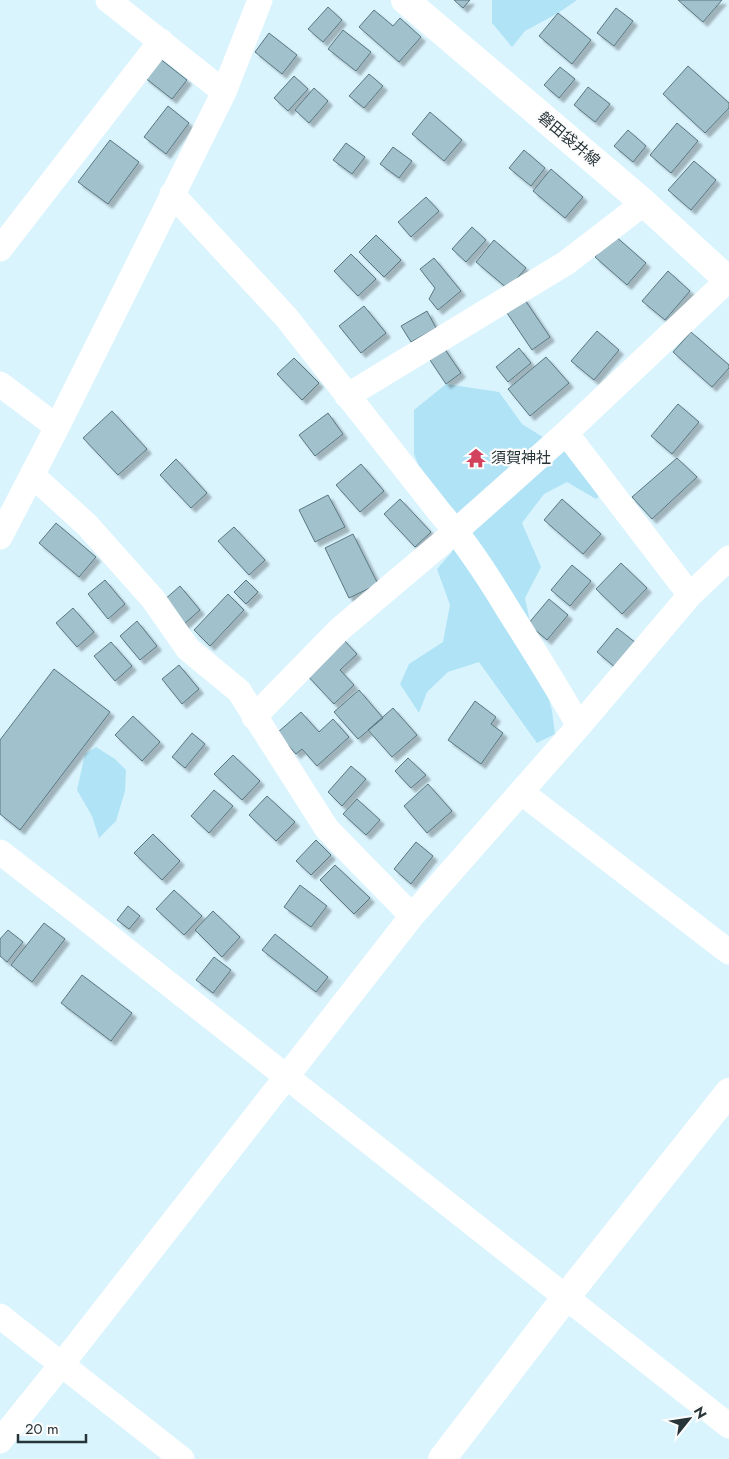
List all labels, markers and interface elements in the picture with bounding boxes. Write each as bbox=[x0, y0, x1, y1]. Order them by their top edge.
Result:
street label: 磐田袋井線 bbox=[533, 106, 605, 172]
temple icon: 須賀神社 bbox=[465, 447, 487, 469]
place label: 須賀神社 bbox=[491, 447, 551, 469]
north arrow bbox=[664, 1394, 714, 1444]
text: N bbox=[689, 1403, 712, 1422]
scale bar bbox=[18, 1412, 85, 1444]
text: 20 m bbox=[25, 1418, 59, 1440]

